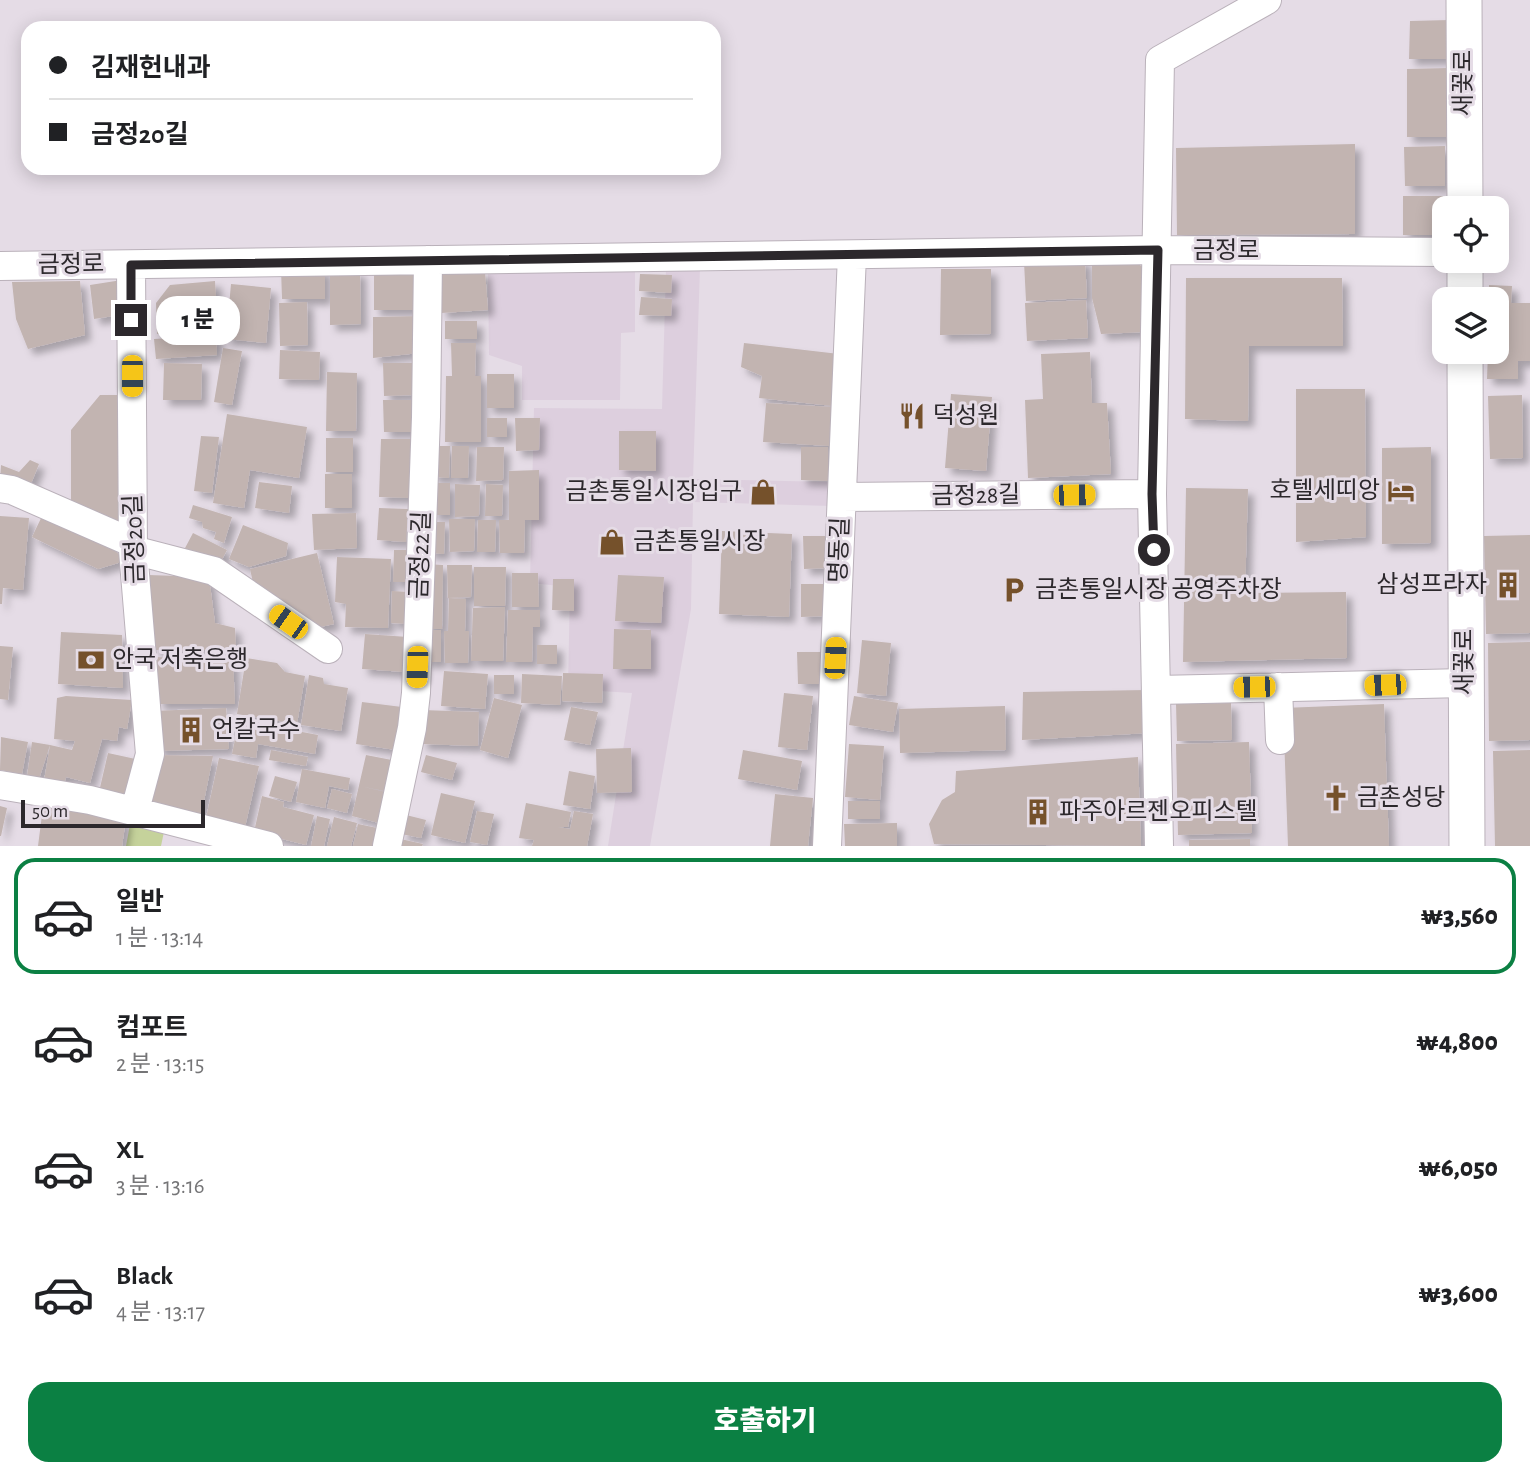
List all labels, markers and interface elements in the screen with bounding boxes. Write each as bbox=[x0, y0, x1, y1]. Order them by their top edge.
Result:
street label: 새꽃로 bbox=[1451, 50, 1476, 116]
text: 김재헌내과 bbox=[91, 55, 211, 81]
text: 금정20길 bbox=[91, 122, 189, 148]
map controls bbox=[1432, 196, 1509, 364]
button: locate bbox=[1432, 196, 1509, 273]
street label: 금정로 bbox=[1193, 238, 1259, 263]
street label: 금정로 bbox=[38, 251, 104, 278]
button: layers bbox=[1432, 287, 1509, 364]
callout: 1 분 bbox=[156, 296, 240, 344]
route end bbox=[115, 304, 147, 336]
text: 1 분 bbox=[182, 309, 214, 332]
car bbox=[122, 355, 143, 397]
restaurant icon: 덕성원 bbox=[897, 401, 927, 431]
place label: 덕성원 bbox=[933, 403, 999, 428]
hotel icon: 호텔세띠앙 bbox=[1386, 476, 1416, 506]
shop icon: 금촌통일시장입구 bbox=[748, 477, 778, 507]
place label: 호텔세띠앙 bbox=[1270, 477, 1380, 503]
place label: 금촌통일시장입구 bbox=[565, 478, 742, 504]
street label: 금정28길 bbox=[932, 482, 1020, 509]
car bbox=[1053, 484, 1096, 506]
street label: 금정20길 bbox=[120, 494, 149, 584]
street label: 금정22길 bbox=[406, 511, 435, 599]
street label: 명동길 bbox=[825, 516, 853, 584]
shop icon: 금촌통일시장 bbox=[597, 527, 627, 557]
place label: 금촌통일시장 bbox=[633, 528, 765, 554]
route start bbox=[1138, 534, 1170, 566]
building icon: 삼성프라자 bbox=[1493, 570, 1523, 600]
place label: 삼성프라자 bbox=[1377, 572, 1487, 597]
parking icon: 금촌통일시장 공영주차장 bbox=[999, 575, 1029, 605]
place label: 금촌통일시장 공영주차장 bbox=[1035, 576, 1282, 602]
car bbox=[265, 601, 312, 643]
street label: 새꽃로 bbox=[1452, 629, 1477, 695]
car bbox=[824, 636, 847, 680]
bank icon: 안국 저축은행 bbox=[76, 645, 106, 675]
car bbox=[406, 646, 429, 688]
place label: 안국 저축은행 bbox=[112, 647, 248, 672]
car bbox=[1364, 674, 1407, 696]
car bbox=[1233, 676, 1276, 698]
building icon: 언칼국수 bbox=[176, 715, 206, 745]
place label: 언칼국수 bbox=[212, 717, 300, 742]
church icon: 금촌성당 bbox=[1321, 783, 1351, 813]
place label: 금촌성당 bbox=[1357, 785, 1445, 810]
scale bar bbox=[21, 797, 205, 829]
building icon: 파주아르젠오피스텔 bbox=[1023, 797, 1053, 827]
place label: 파주아르젠오피스텔 bbox=[1059, 799, 1258, 824]
text: 50 m bbox=[32, 802, 68, 821]
icon: car bbox=[32, 885, 95, 948]
text: 일반 bbox=[116, 889, 164, 915]
text: ₩3,560 bbox=[1421, 903, 1498, 929]
text: 1 분 · 13:14 bbox=[116, 927, 203, 950]
icon: car bbox=[32, 1011, 95, 1074]
text: 컴포트 bbox=[116, 1015, 188, 1041]
text: ₩4,800 bbox=[1416, 1029, 1498, 1055]
text: 2 분 · 13:15 bbox=[116, 1053, 204, 1076]
icon: car bbox=[32, 1137, 95, 1200]
text: XL bbox=[116, 1137, 143, 1163]
text: ₩6,050 bbox=[1419, 1155, 1498, 1181]
text: 3 분 · 13:16 bbox=[116, 1175, 205, 1198]
icon: car bbox=[32, 1263, 95, 1326]
text: Black bbox=[116, 1263, 173, 1289]
text: ₩3,600 bbox=[1419, 1281, 1498, 1307]
text: 4 분 · 13:17 bbox=[116, 1301, 205, 1324]
button: 호출하기 bbox=[28, 1382, 1502, 1462]

